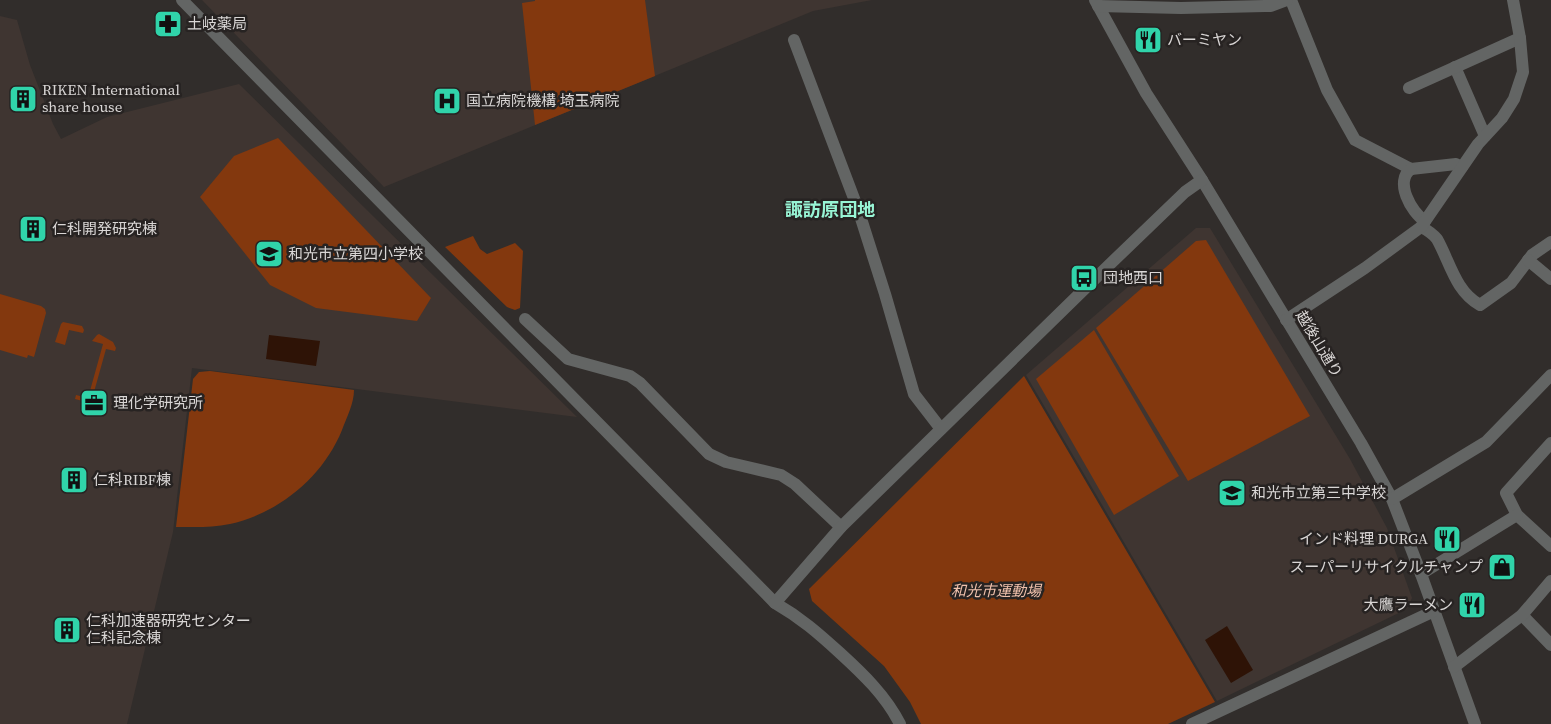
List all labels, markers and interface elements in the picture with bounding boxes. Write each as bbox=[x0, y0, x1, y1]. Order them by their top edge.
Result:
pharmacy icon: 土岐薬局 bbox=[153, 9, 183, 39]
place label: 土岐薬局 bbox=[187, 13, 247, 34]
restaurant icon: バーミヤン bbox=[1133, 25, 1163, 55]
place label: バーミヤン bbox=[1167, 29, 1242, 50]
place label: RIKEN International share house bbox=[42, 79, 180, 117]
building icon: RIKEN International share house bbox=[8, 84, 38, 114]
hospital icon: 国立病院機構 埼玉病院 bbox=[432, 86, 462, 116]
place label: 国立病院機構 埼玉病院 bbox=[466, 90, 620, 111]
district label: 諏訪原団地 bbox=[785, 197, 875, 222]
building icon: 仁科開発研究棟 bbox=[18, 214, 48, 244]
place label: 仁科開発研究棟 bbox=[52, 218, 157, 239]
school or university icon: 和光市立第四小学校 bbox=[254, 239, 284, 269]
place label: 和光市立第四小学校 bbox=[288, 243, 423, 264]
bus stop icon: 団地西口 bbox=[1069, 263, 1099, 293]
place label: 団地西口 bbox=[1103, 267, 1163, 288]
street label: 越後山通り bbox=[1291, 305, 1348, 381]
office icon: 理化学研究所 bbox=[79, 388, 109, 418]
place label: 理化学研究所 bbox=[113, 392, 203, 413]
building icon: 仁科RIBF棟 bbox=[59, 465, 89, 495]
place label: 仁科RIBF棟 bbox=[93, 469, 171, 490]
school or university icon: 和光市立第三中学校 bbox=[1217, 478, 1247, 508]
place label: 和光市立第三中学校 bbox=[1251, 482, 1386, 503]
restaurant icon: インド料理 DURGA bbox=[1432, 524, 1462, 554]
place label: インド料理 DURGA bbox=[1299, 528, 1428, 549]
shop icon: スーパーリサイクルチャンプ bbox=[1487, 552, 1517, 582]
place label: スーパーリサイクルチャンプ bbox=[1289, 556, 1483, 577]
park label: 和光市運動場 bbox=[951, 580, 1043, 601]
restaurant icon: 大鷹ラーメン bbox=[1457, 590, 1487, 620]
place label: 大鷹ラーメン bbox=[1364, 594, 1453, 615]
place label: 仁科加速器研究センター 仁科記念棟 bbox=[86, 610, 251, 648]
building icon: 仁科加速器研究センター 仁科記念棟 bbox=[52, 615, 82, 645]

